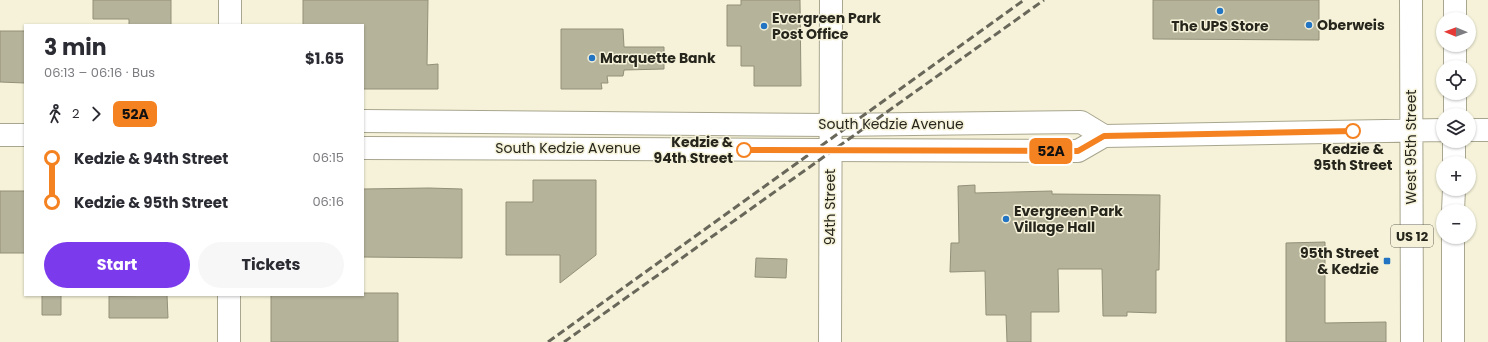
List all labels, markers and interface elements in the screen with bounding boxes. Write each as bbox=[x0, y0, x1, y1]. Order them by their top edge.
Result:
marker: The UPS Store bbox=[1215, 6, 1225, 16]
place label: Evergreen Park Post Office bbox=[772, 8, 881, 44]
north arrow bbox=[1436, 12, 1476, 52]
map controls bbox=[1436, 12, 1476, 244]
place label: Oberweis bbox=[1317, 15, 1385, 35]
place label: The UPS Store bbox=[1171, 16, 1269, 36]
marker: Oberweis bbox=[1304, 20, 1314, 30]
marker: Evergreen Park Post Office bbox=[759, 21, 769, 31]
text: 3 min bbox=[44, 32, 107, 63]
text: $1.65 bbox=[305, 48, 344, 69]
place label: Marquette Bank bbox=[600, 48, 716, 68]
marker: Marquette Bank bbox=[587, 53, 597, 63]
button: locate bbox=[1436, 60, 1476, 100]
text: 06:13 – 06:16 · Bus bbox=[44, 63, 155, 82]
street label: West 95th Street bbox=[1401, 90, 1421, 204]
icon: walk bbox=[44, 103, 66, 125]
icon: forward bbox=[85, 103, 107, 125]
text: 2 bbox=[72, 104, 79, 123]
text: 52A bbox=[121, 104, 149, 124]
button: layers bbox=[1436, 108, 1476, 148]
street label: South Kedzie Avenue bbox=[818, 114, 964, 134]
marker: Kedzie & 95th Street bbox=[1345, 123, 1361, 139]
place label: Kedzie & 94th Street bbox=[654, 132, 734, 168]
street label: South Kedzie Avenue bbox=[495, 138, 641, 158]
line badge: 52A bbox=[1028, 138, 1074, 164]
place label: Kedzie & 95th Street bbox=[1313, 139, 1393, 175]
text: 52A bbox=[1037, 141, 1065, 161]
marker: Kedzie & 94th Street bbox=[736, 142, 752, 158]
text: Kedzie & 94th Street bbox=[74, 148, 228, 169]
text: 06:15 bbox=[312, 148, 344, 167]
button: + bbox=[1436, 156, 1476, 196]
street label: 94th Street bbox=[820, 169, 840, 245]
text: Kedzie & 95th Street bbox=[74, 192, 228, 213]
text: 06:16 bbox=[312, 192, 344, 211]
place label: Evergreen Park Village Hall bbox=[1014, 201, 1123, 237]
button: − bbox=[1436, 204, 1476, 244]
marker: Evergreen Park Village Hall bbox=[1001, 214, 1011, 224]
road number: US 12 bbox=[1391, 225, 1433, 247]
button: Start bbox=[44, 242, 190, 288]
button: Tickets bbox=[198, 242, 344, 288]
place label: 95th Street & Kedzie bbox=[1300, 243, 1379, 279]
marker: 95th Street & Kedzie bbox=[1382, 256, 1392, 266]

